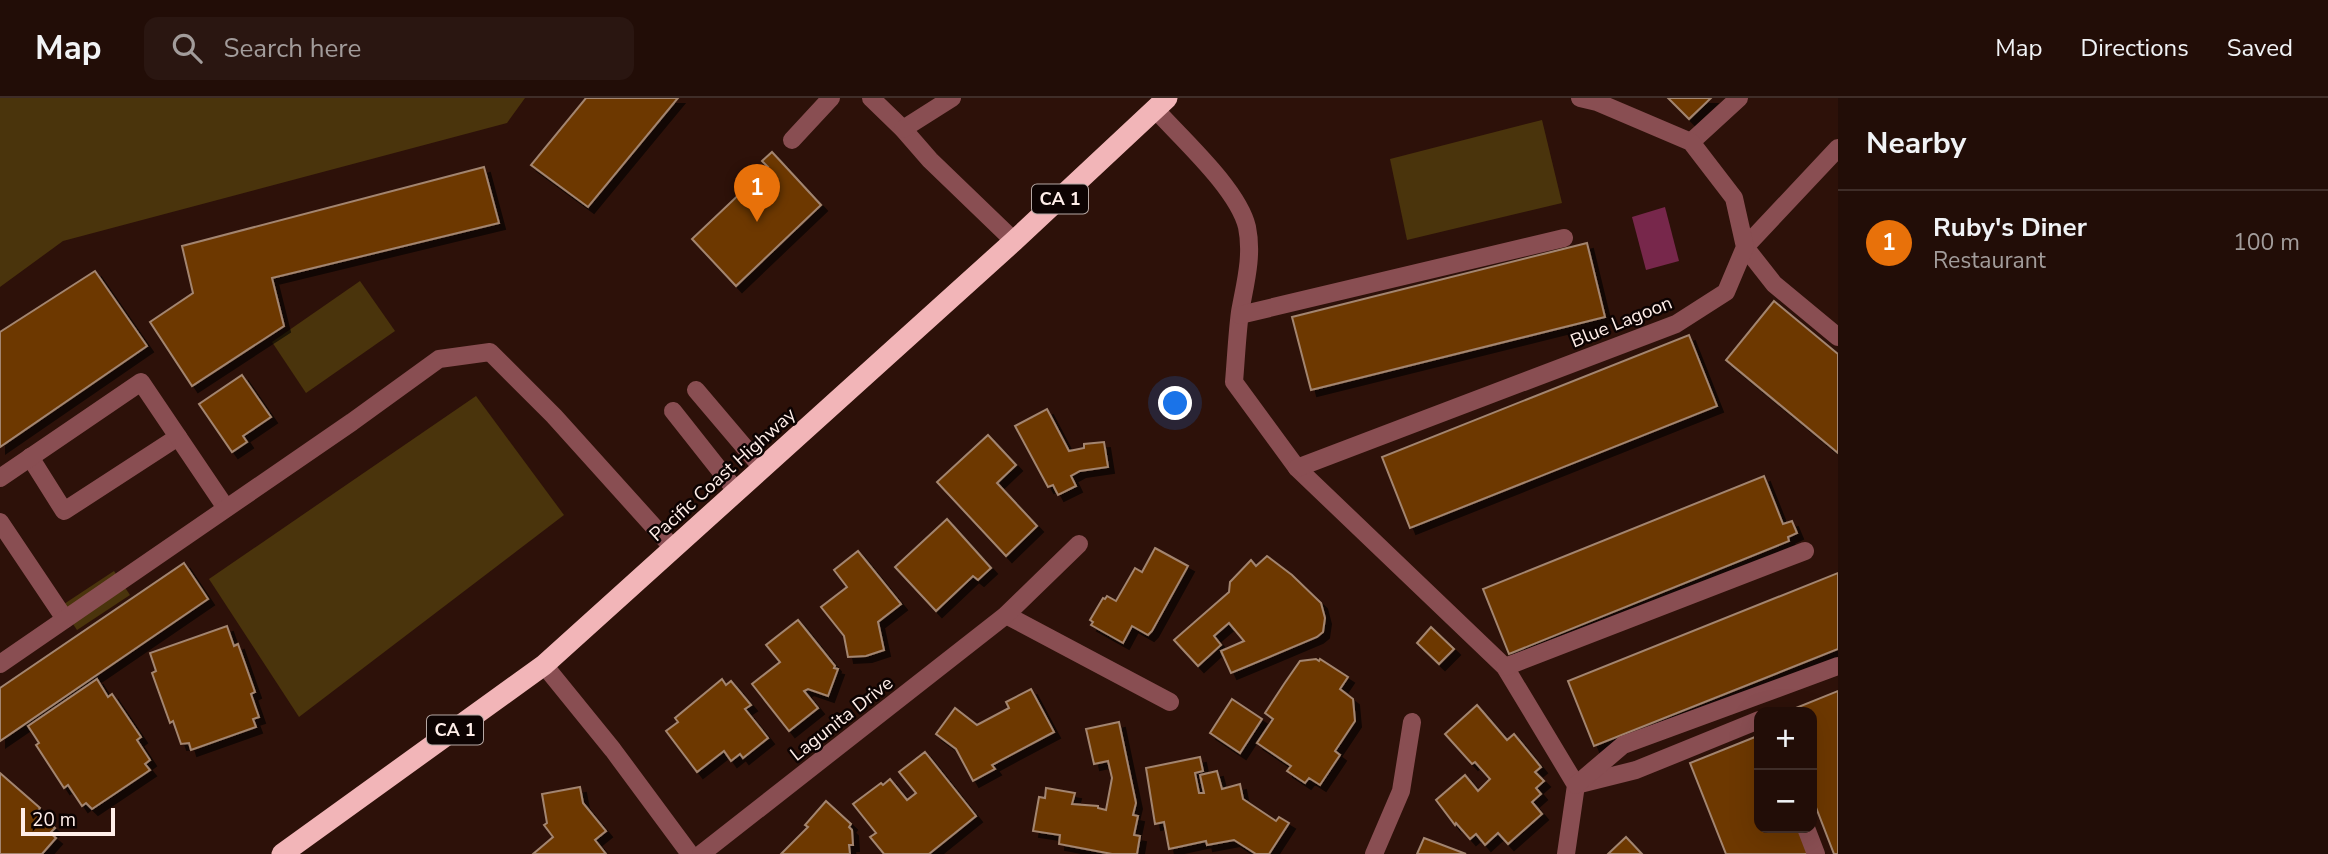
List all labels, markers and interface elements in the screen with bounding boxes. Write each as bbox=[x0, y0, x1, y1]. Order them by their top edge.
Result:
search box bbox=[144, 17, 634, 80]
text: Map bbox=[35, 26, 102, 71]
icon: search bbox=[168, 29, 206, 67]
text: Search here bbox=[224, 31, 361, 66]
text: Map bbox=[1995, 32, 2042, 64]
text: Directions bbox=[2080, 32, 2189, 64]
text: Saved bbox=[2227, 32, 2293, 64]
text: Nearby bbox=[1866, 123, 1966, 164]
pin: 1 bbox=[734, 164, 780, 222]
road number: CA 1 bbox=[1032, 184, 1088, 214]
text: Ruby's Diner bbox=[1933, 210, 2087, 245]
text: 1 bbox=[1882, 227, 1896, 258]
text: 100 m bbox=[2233, 227, 2300, 258]
text: Restaurant bbox=[1933, 245, 2046, 276]
street label: Blue Lagoon bbox=[1567, 290, 1676, 354]
your location bbox=[1158, 386, 1192, 420]
street label: Pacific Coast Highway bbox=[644, 402, 802, 548]
street label: Lagunita Drive bbox=[785, 670, 898, 767]
map controls bbox=[1754, 707, 1817, 833]
button: + bbox=[1754, 707, 1817, 770]
road number: CA 1 bbox=[427, 716, 483, 744]
button: − bbox=[1754, 770, 1817, 833]
scale bar bbox=[21, 805, 116, 837]
text: 20 m bbox=[32, 807, 76, 833]

